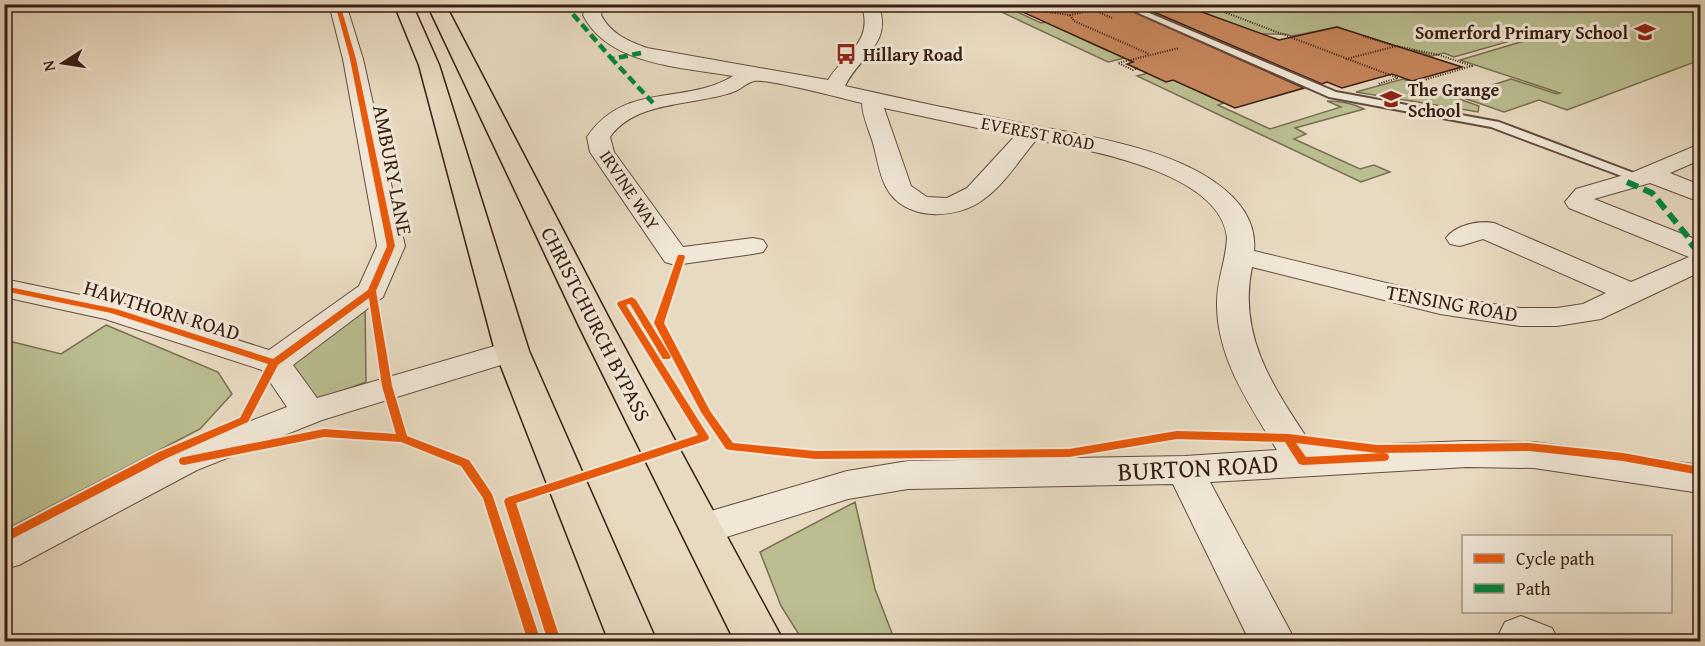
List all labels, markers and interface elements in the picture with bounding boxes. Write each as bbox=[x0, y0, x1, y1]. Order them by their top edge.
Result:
place label: Somerford Primary School bbox=[1415, 19, 1628, 46]
school or university icon: Somerford Primary School bbox=[1633, 20, 1657, 44]
north arrow bbox=[33, 33, 93, 93]
place label: Hillary Road bbox=[863, 41, 964, 68]
bus stop icon: Hillary Road bbox=[834, 42, 858, 66]
text: N bbox=[35, 58, 61, 74]
place label: The Grange School bbox=[1408, 76, 1499, 124]
school or university icon: The Grange School bbox=[1379, 87, 1403, 111]
street label: AMBURY LANE bbox=[365, 102, 421, 238]
street label: EVEREST ROAD bbox=[979, 109, 1097, 157]
street label: IRVINE WAY bbox=[593, 145, 667, 236]
street label: CHRISTCHURCH BYPASS bbox=[533, 221, 659, 427]
street label: HAWTHORN ROAD bbox=[80, 272, 244, 348]
street label: TENSING ROAD bbox=[1384, 276, 1520, 330]
street label: BURTON ROAD bbox=[1117, 443, 1279, 491]
legend bbox=[1462, 535, 1672, 613]
text: Cycle path bbox=[1516, 545, 1595, 572]
text: Path bbox=[1516, 575, 1551, 602]

